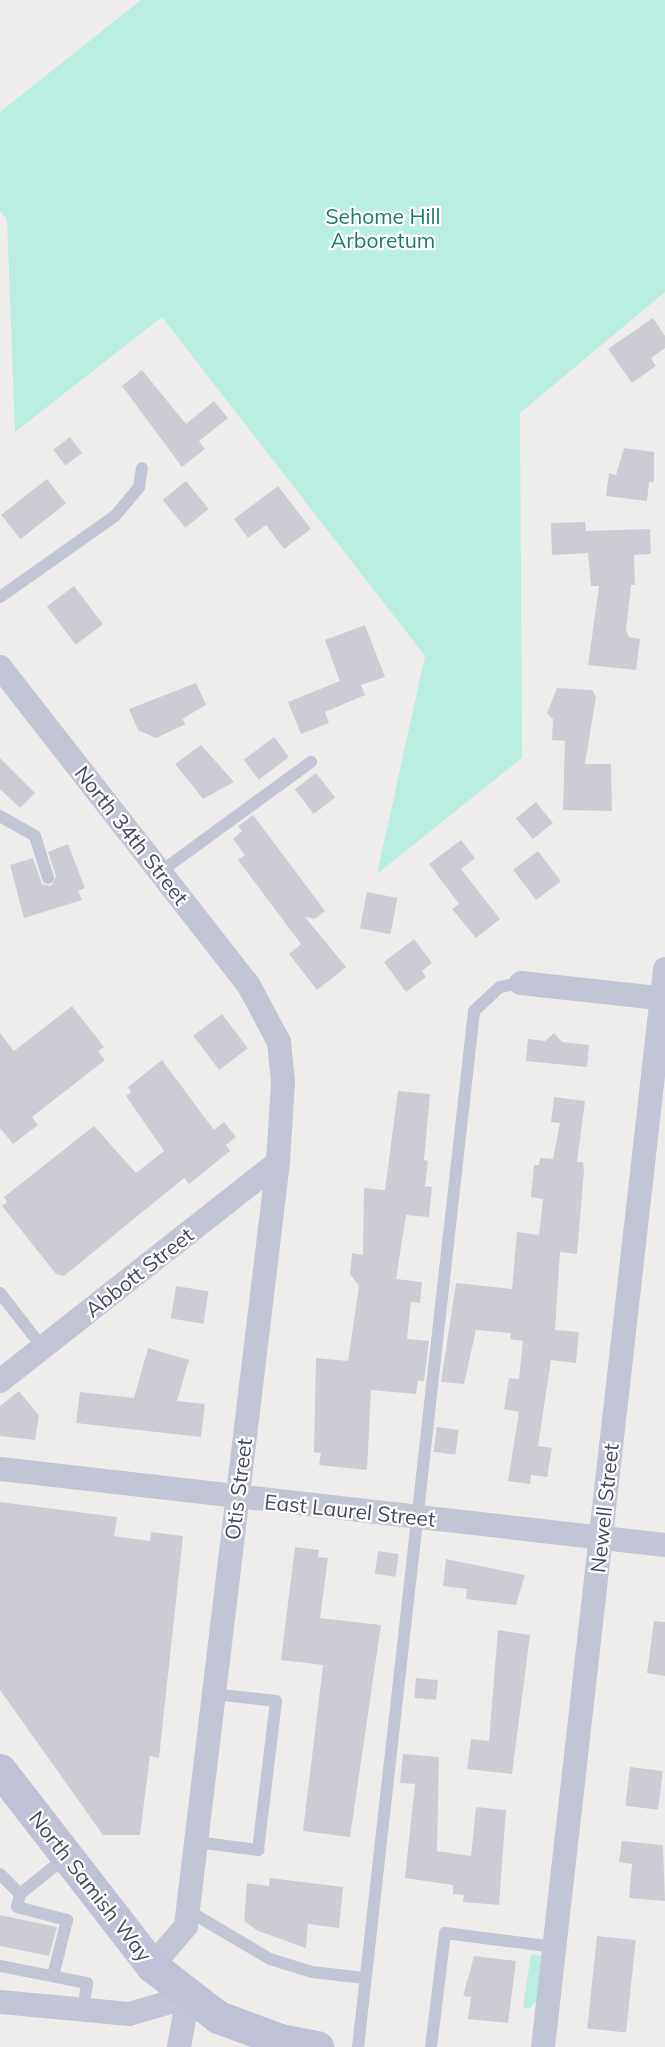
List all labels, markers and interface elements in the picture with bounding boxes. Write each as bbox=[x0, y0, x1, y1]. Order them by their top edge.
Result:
park label: Sehome Hill Arboretum bbox=[325, 203, 441, 253]
street label: North 34th Street bbox=[70, 760, 194, 910]
street label: Abbott Street bbox=[80, 1222, 198, 1322]
street label: Otis Street bbox=[219, 1437, 257, 1541]
street label: Newell Street bbox=[585, 1442, 623, 1574]
street label: East Laurel Street bbox=[263, 1489, 437, 1531]
street label: North Samish Way bbox=[24, 1806, 158, 1966]

